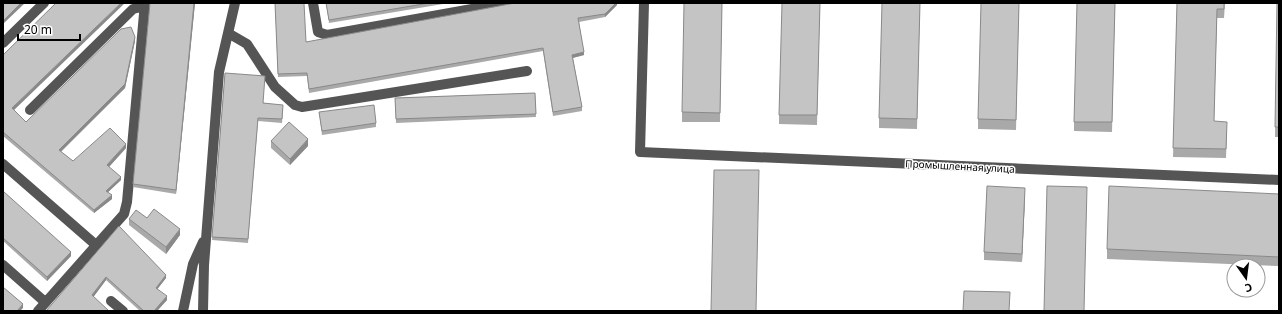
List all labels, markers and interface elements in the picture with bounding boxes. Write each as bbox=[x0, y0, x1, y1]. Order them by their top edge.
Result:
scale bar bbox=[18, 16, 80, 42]
text: 20 m bbox=[24, 21, 52, 38]
street label: Промышленная улица bbox=[905, 156, 1015, 176]
north arrow bbox=[1226, 258, 1266, 298]
text: С bbox=[1243, 280, 1254, 296]

